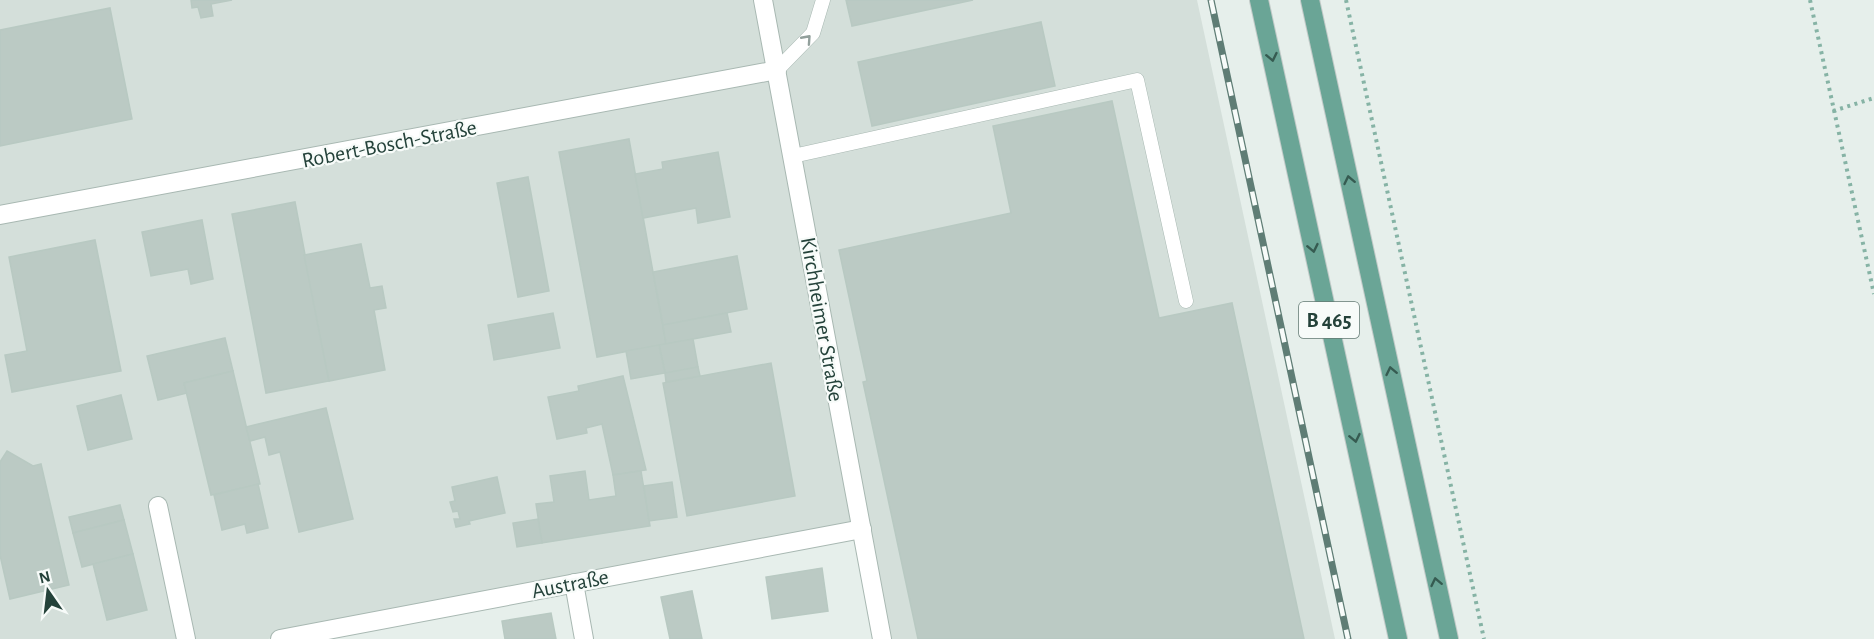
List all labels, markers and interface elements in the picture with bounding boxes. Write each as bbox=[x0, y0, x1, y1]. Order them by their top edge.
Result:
one-way arrow bbox=[800, 35, 811, 45]
one-way arrow bbox=[1264, 52, 1277, 62]
street label: Robert-Bosch-Straße bbox=[300, 116, 478, 172]
one-way arrow bbox=[1344, 175, 1357, 185]
street label: Kirchheimer Straße bbox=[797, 235, 847, 403]
one-way arrow bbox=[1306, 242, 1319, 252]
road number: B 465 bbox=[1299, 302, 1359, 338]
one-way arrow bbox=[1385, 366, 1398, 376]
one-way arrow bbox=[1347, 433, 1360, 443]
north arrow bbox=[18, 561, 78, 621]
street label: Austraße bbox=[530, 566, 611, 602]
text: N bbox=[37, 568, 52, 587]
one-way arrow bbox=[1431, 577, 1444, 587]

